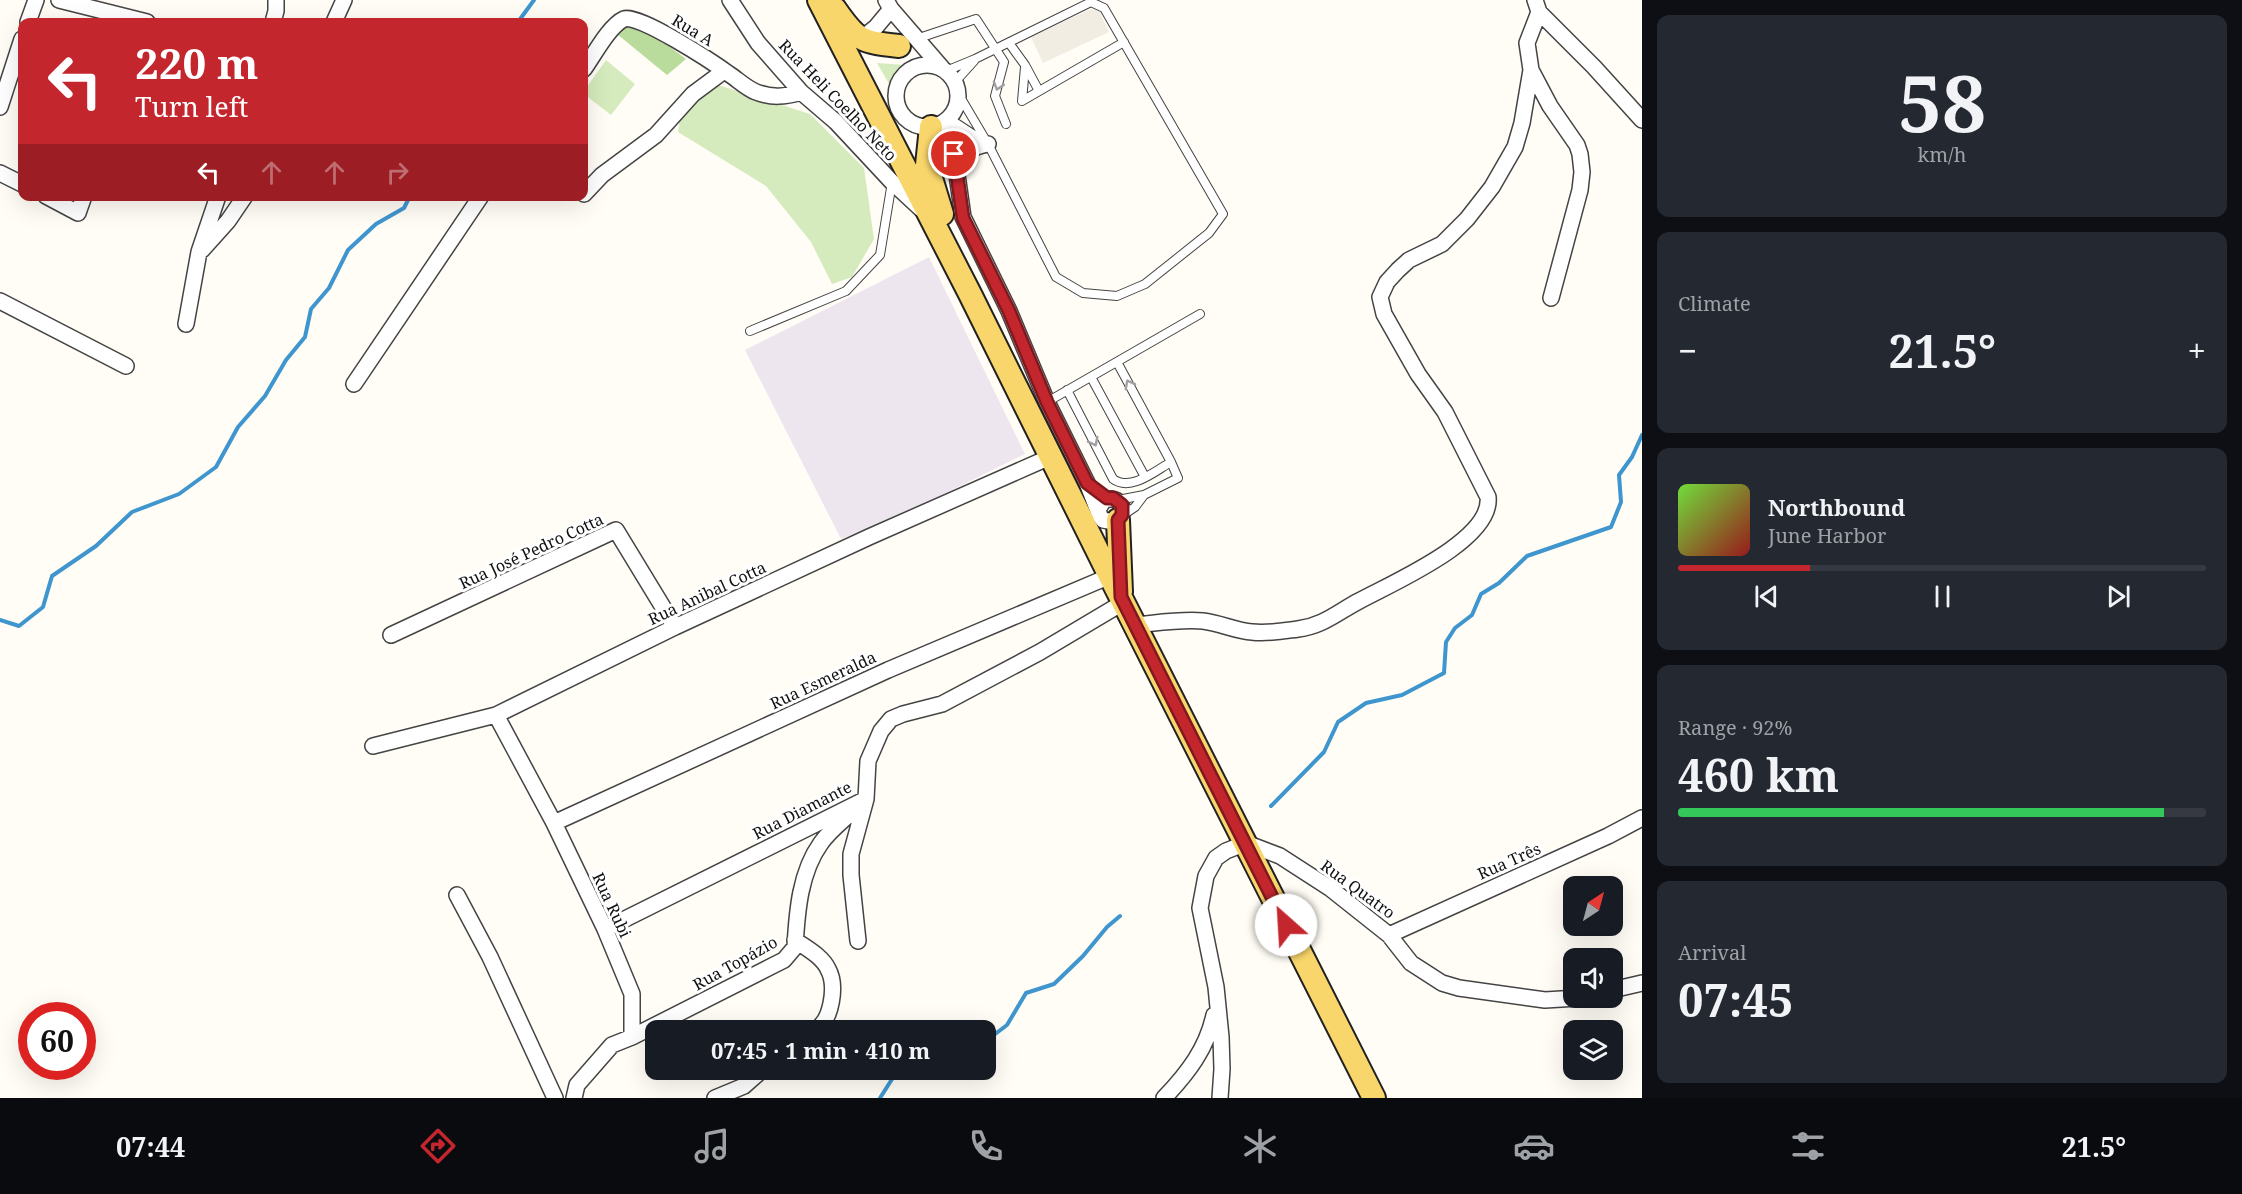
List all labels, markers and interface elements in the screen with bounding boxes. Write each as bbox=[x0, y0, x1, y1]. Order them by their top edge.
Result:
street label: Rua A bbox=[668, 9, 719, 51]
text: 220 m bbox=[135, 34, 259, 91]
street label: Rua Heli Coelho Neto bbox=[774, 34, 902, 166]
icon: left bbox=[36, 42, 114, 120]
text: 58 bbox=[1898, 49, 1986, 155]
one-way arrow bbox=[993, 80, 1005, 91]
text: Turn left bbox=[135, 88, 248, 125]
pin bbox=[928, 128, 979, 179]
icon: arrive bbox=[937, 137, 970, 170]
text: km/h bbox=[1917, 141, 1967, 168]
icon: left bbox=[192, 156, 225, 189]
icon: ahead bbox=[255, 156, 288, 189]
icon: ahead bbox=[318, 156, 351, 189]
icon: right bbox=[381, 156, 414, 189]
text: Climate bbox=[1678, 290, 1751, 317]
text: 21.5° bbox=[1889, 320, 1996, 381]
text: − bbox=[1678, 328, 1697, 373]
text: + bbox=[2188, 328, 2206, 373]
one-way arrow bbox=[1125, 379, 1136, 390]
one-way arrow bbox=[1086, 436, 1098, 447]
text: Northbound bbox=[1768, 492, 1905, 522]
street label: Rua José Pedro Cotta bbox=[455, 508, 607, 594]
text: June Harbor bbox=[1768, 522, 1886, 549]
street label: Rua Anibal Cotta bbox=[644, 556, 770, 630]
icon: previous bbox=[1750, 580, 1783, 613]
icon: pause bbox=[1926, 580, 1959, 613]
icon: next bbox=[2102, 580, 2135, 613]
street label: Rua Esmeralda bbox=[766, 646, 880, 714]
text: Range · 92% bbox=[1678, 714, 1792, 741]
text: 460 km bbox=[1678, 744, 1839, 805]
street label: Rua Diamante bbox=[749, 776, 855, 844]
street label: Rua Três bbox=[1474, 837, 1544, 885]
street label: Rua Quatro bbox=[1316, 854, 1400, 924]
street label: Rua Rubi bbox=[587, 869, 637, 941]
north arrow bbox=[1563, 876, 1623, 936]
map controls bbox=[1563, 876, 1623, 1080]
position arrow bbox=[1254, 893, 1318, 957]
street label: Rua Topázio bbox=[689, 931, 781, 995]
text: Arrival bbox=[1678, 939, 1746, 966]
button: sound bbox=[1563, 948, 1623, 1008]
text: 07:45 bbox=[1678, 969, 1793, 1030]
speed limit sign: 60 bbox=[18, 1002, 96, 1080]
button: layers bbox=[1563, 1020, 1623, 1080]
text: 07:45 · 1 min · 410 m bbox=[711, 1035, 930, 1065]
icon: directions bbox=[417, 1125, 459, 1167]
icon: music bbox=[691, 1125, 733, 1167]
icon: phone bbox=[965, 1125, 1007, 1167]
icon: climate bbox=[1239, 1125, 1281, 1167]
icon: car bbox=[1513, 1125, 1555, 1167]
icon: filters bbox=[1787, 1125, 1829, 1167]
text: 07:44 bbox=[116, 1128, 185, 1165]
text: 21.5° bbox=[2061, 1128, 2126, 1165]

